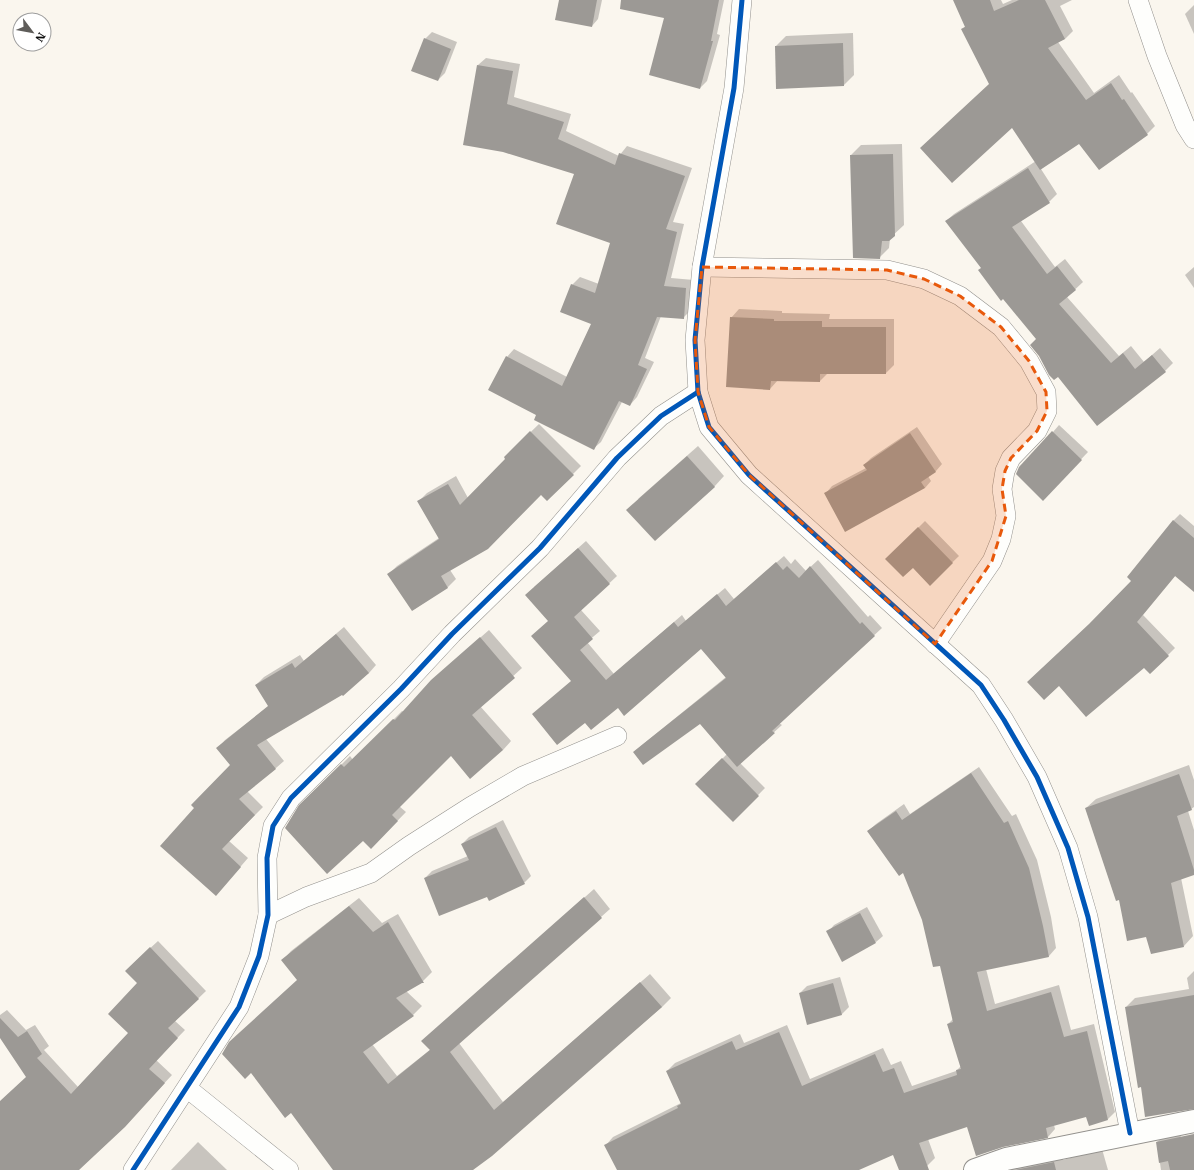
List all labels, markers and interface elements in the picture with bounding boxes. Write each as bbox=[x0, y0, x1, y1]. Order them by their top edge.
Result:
north arrow bbox=[12, 12, 52, 52]
text: N bbox=[32, 30, 49, 45]

